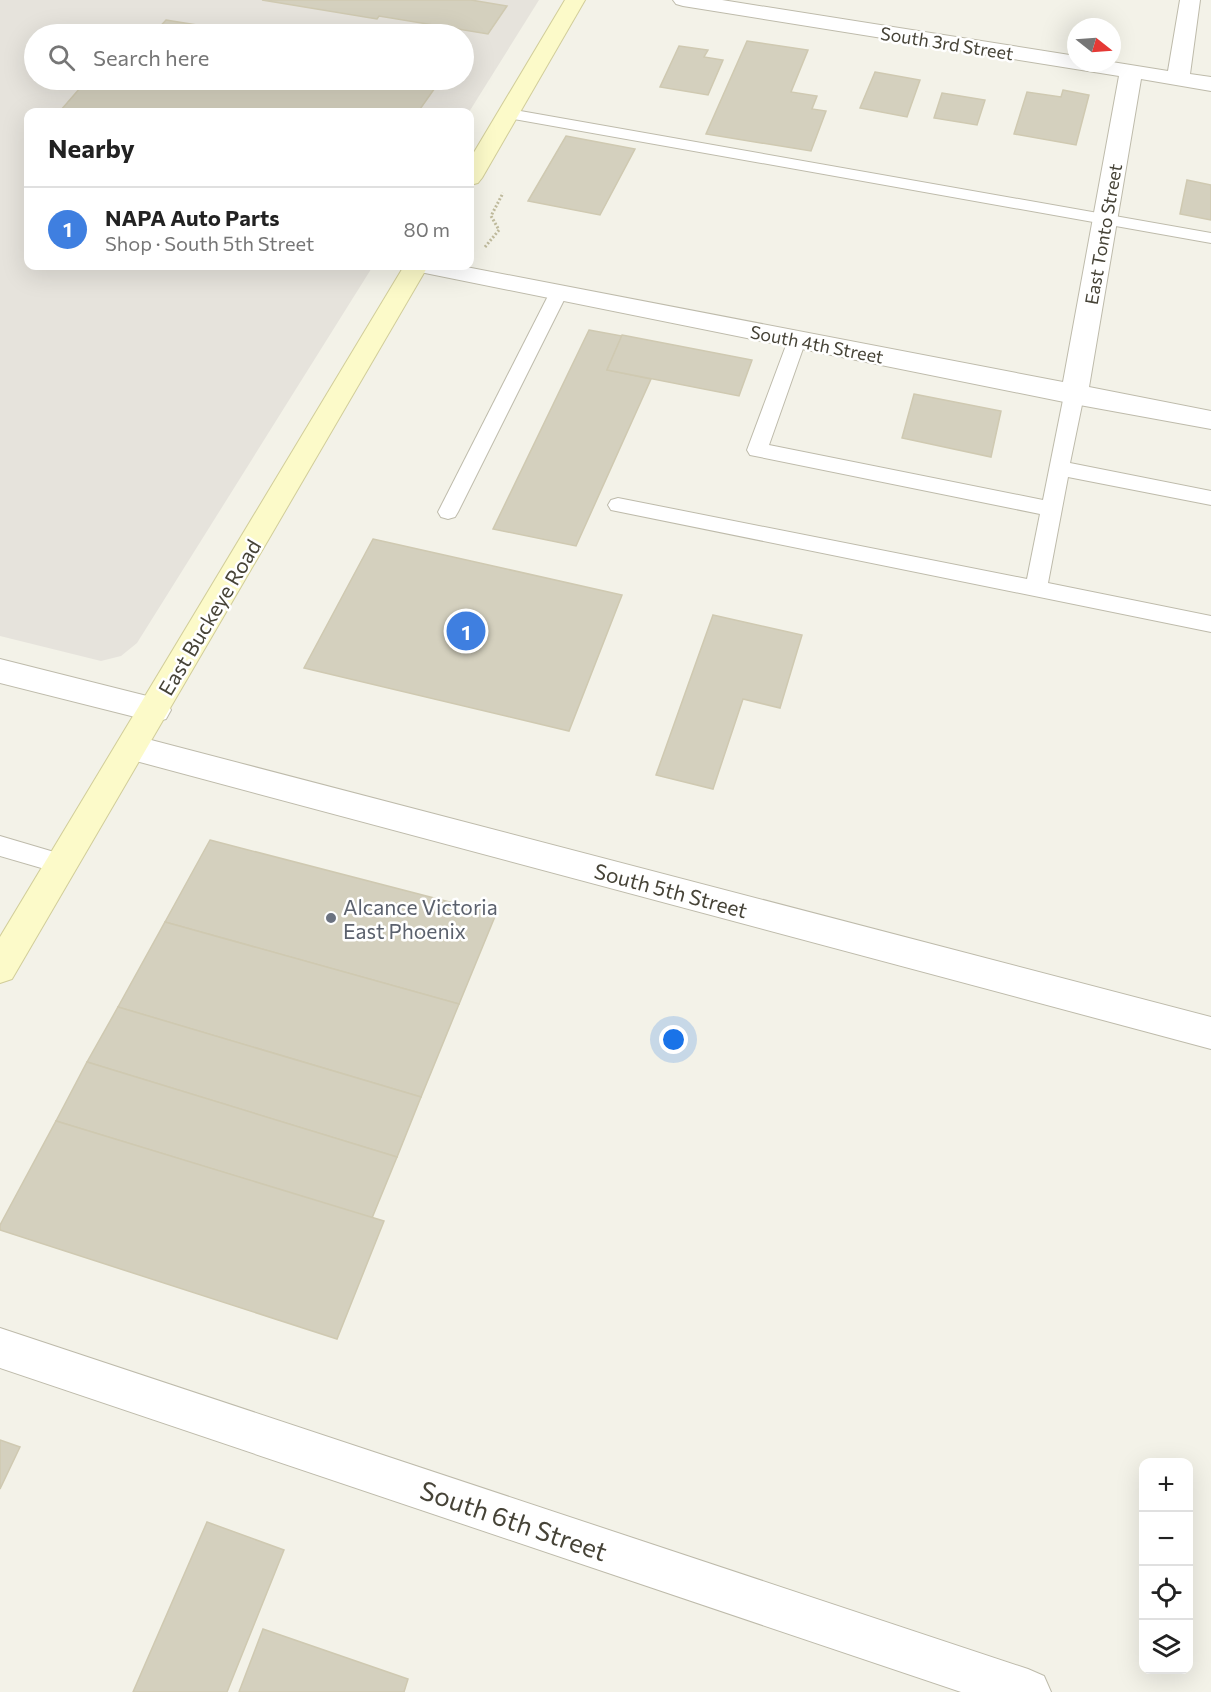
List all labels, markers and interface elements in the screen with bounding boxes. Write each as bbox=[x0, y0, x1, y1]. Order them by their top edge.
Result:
north arrow bbox=[1067, 18, 1121, 72]
street label: South 3rd Street bbox=[879, 22, 1015, 64]
search box bbox=[24, 24, 474, 90]
icon: search bbox=[45, 41, 78, 74]
text: Search here bbox=[93, 44, 209, 71]
text: Nearby bbox=[48, 132, 135, 163]
street label: East Tonto Street bbox=[1080, 162, 1126, 306]
text: NAPA Auto Parts bbox=[105, 204, 280, 231]
text: 1 bbox=[63, 217, 72, 241]
text: 80 m bbox=[404, 217, 450, 241]
text: Shop · South 5th Street bbox=[105, 231, 314, 255]
street label: South 4th Street bbox=[748, 320, 886, 368]
street label: East Buckeye Road bbox=[153, 534, 265, 700]
pin: 1 bbox=[446, 608, 486, 654]
street label: South 5th Street bbox=[592, 858, 750, 922]
place label: Alcance Victoria East Phoenix bbox=[343, 894, 498, 943]
marker: Alcance Victoria East Phoenix bbox=[324, 911, 338, 925]
your location bbox=[659, 1025, 688, 1054]
map controls bbox=[1139, 1458, 1193, 1674]
button: + bbox=[1139, 1458, 1193, 1512]
street label: South 6th Street bbox=[416, 1473, 612, 1567]
button: − bbox=[1139, 1512, 1193, 1566]
button: locate bbox=[1139, 1566, 1193, 1620]
button: layers bbox=[1139, 1620, 1193, 1674]

